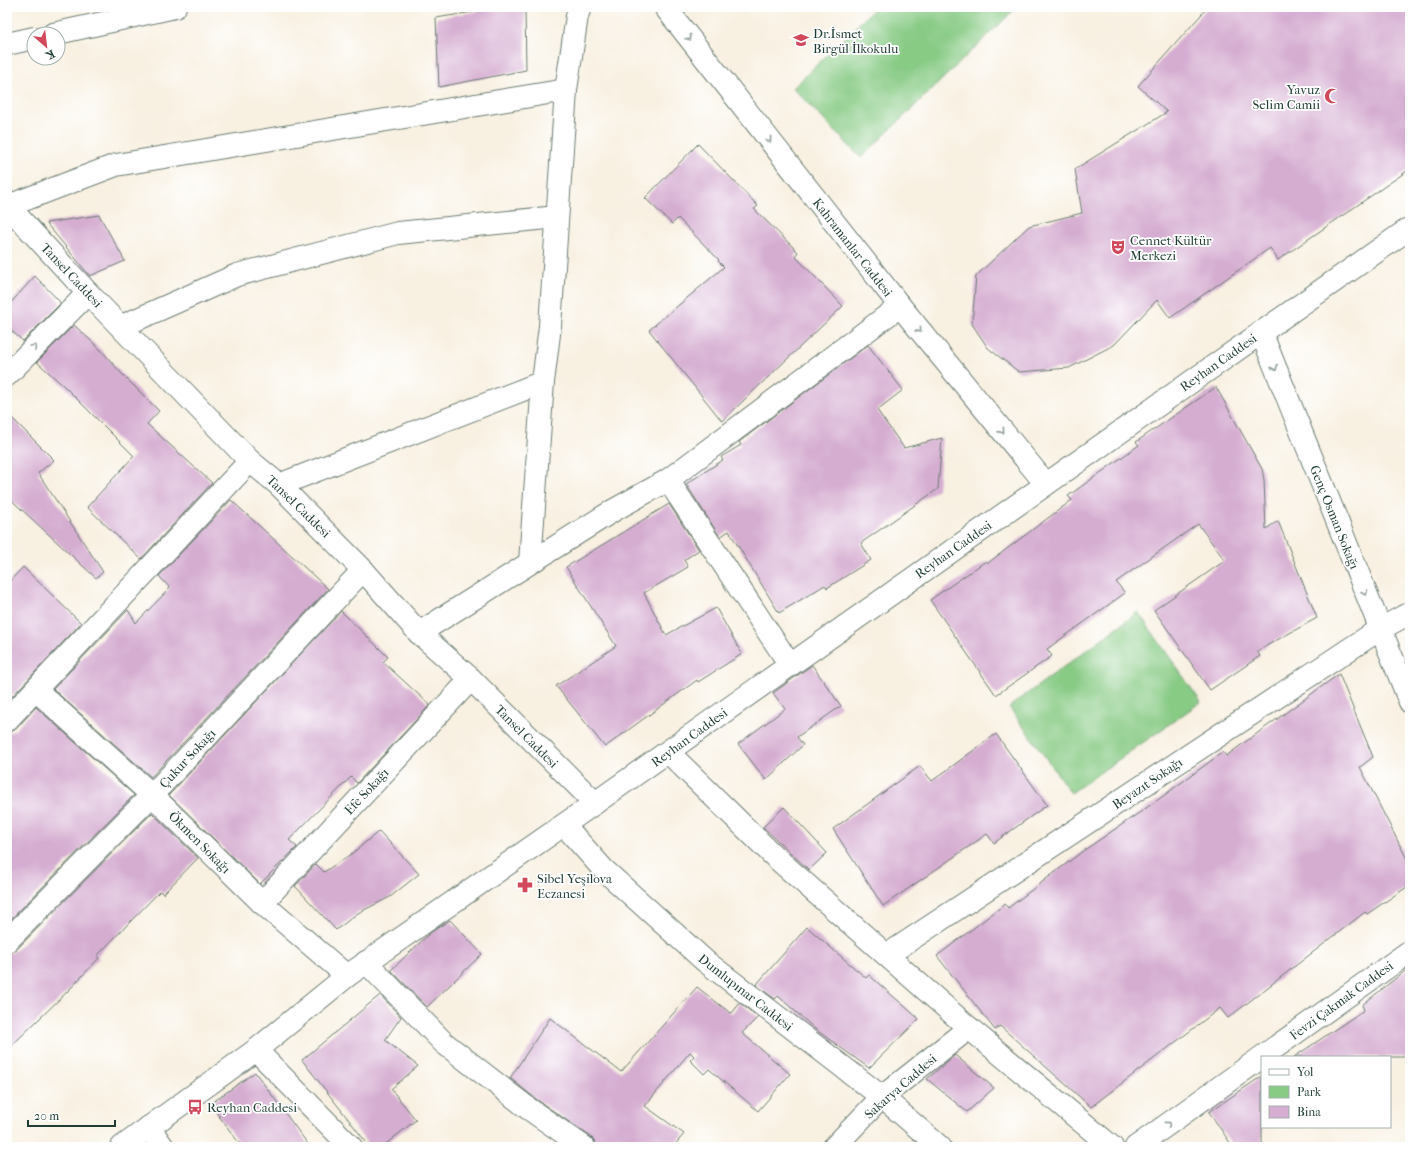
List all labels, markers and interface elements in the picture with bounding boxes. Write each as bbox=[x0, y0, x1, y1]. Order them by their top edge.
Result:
north arrow bbox=[26, 26, 66, 66]
place label: Dr.İsmet Birgül İlkokulu bbox=[813, 26, 899, 56]
school or university icon: Dr.İsmet Birgül İlkokulu bbox=[792, 31, 810, 49]
one-way arrow bbox=[685, 33, 692, 40]
text: K bbox=[43, 47, 57, 62]
place label: Yavuz Selim Camii bbox=[1253, 82, 1320, 112]
mosque icon: Yavuz Selim Camii bbox=[1323, 87, 1341, 105]
one-way arrow bbox=[765, 136, 772, 143]
street label: Kahramanlar Caddesi bbox=[810, 195, 896, 300]
place label: Cennet Kültür Merkezi bbox=[1130, 233, 1212, 263]
theatre icon: Cennet Kültür Merkezi bbox=[1109, 238, 1127, 256]
street label: Tansel Caddesi bbox=[38, 240, 105, 311]
one-way arrow bbox=[915, 326, 922, 333]
street label: Reyhan Caddesi bbox=[1177, 330, 1260, 394]
one-way arrow bbox=[30, 344, 37, 352]
one-way arrow bbox=[1271, 365, 1279, 372]
one-way arrow bbox=[997, 426, 1004, 433]
street label: Genç Osman Sokağı bbox=[1306, 463, 1362, 572]
street label: Tansel Caddesi bbox=[264, 472, 334, 541]
street label: Reyhan Caddesi bbox=[912, 517, 995, 581]
one-way arrow bbox=[1361, 589, 1369, 596]
street label: Tansel Caddesi bbox=[492, 702, 561, 771]
street label: Reyhan Caddesi bbox=[648, 705, 730, 770]
street label: Çukur Sokağı bbox=[156, 726, 219, 791]
street label: Beyazıt Sokağı bbox=[1109, 754, 1185, 812]
street label: Efe Sokağı bbox=[341, 765, 392, 818]
street label: Ökmen Sokağı bbox=[166, 808, 234, 876]
place label: Sibel Yeşilova Eczanesi bbox=[537, 871, 613, 901]
pharmacy icon: Sibel Yeşilova Eczanesi bbox=[516, 876, 534, 894]
street label: Dumlupınar Caddesi bbox=[695, 951, 796, 1034]
street label: Fevzi Çakmak Caddesi bbox=[1287, 958, 1396, 1043]
street label: Sakarya Caddesi bbox=[861, 1051, 940, 1122]
legend bbox=[1261, 1056, 1391, 1128]
text: Yol bbox=[1296, 1065, 1314, 1079]
text: Park bbox=[1297, 1085, 1322, 1099]
bus stop icon: Reyhan Caddesi bbox=[186, 1098, 204, 1116]
place label: Reyhan Caddesi bbox=[207, 1100, 297, 1115]
scale bar bbox=[28, 1102, 115, 1128]
text: Bina bbox=[1297, 1105, 1321, 1119]
text: 20 m bbox=[34, 1109, 59, 1123]
one-way arrow bbox=[1163, 1122, 1170, 1129]

